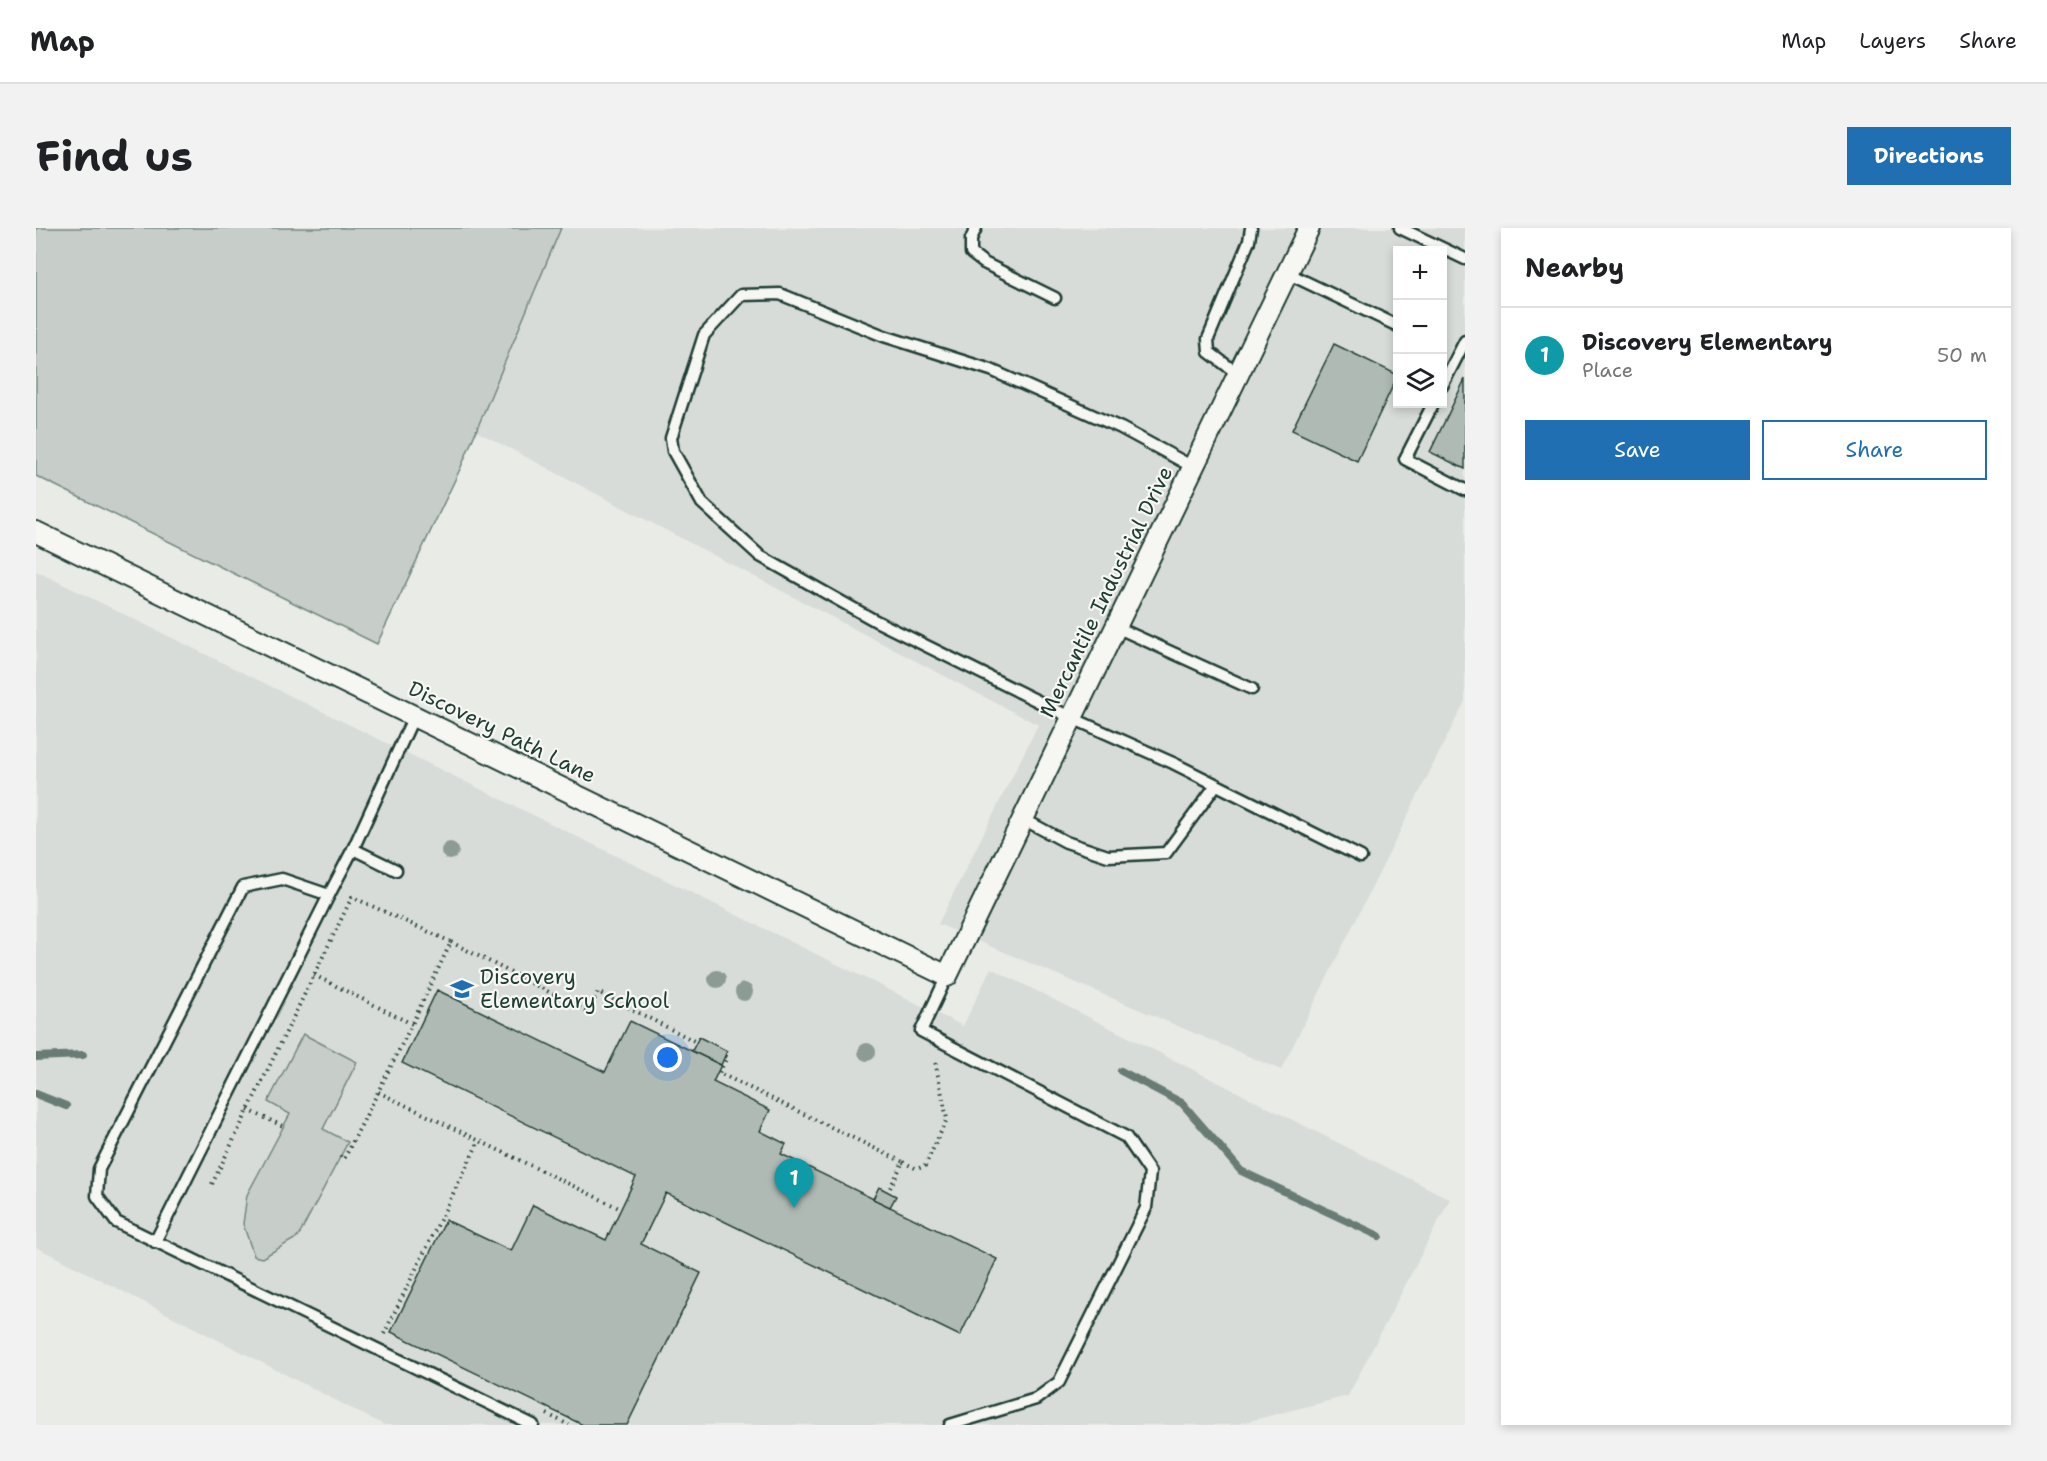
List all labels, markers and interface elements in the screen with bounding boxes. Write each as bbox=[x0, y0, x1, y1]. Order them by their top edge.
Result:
text: Map bbox=[30, 22, 95, 60]
text: Map bbox=[1781, 27, 1826, 55]
text: Layers bbox=[1859, 27, 1926, 55]
text: Share bbox=[1959, 27, 2017, 55]
button: Directions bbox=[1847, 127, 2011, 185]
text: Find us bbox=[36, 128, 193, 184]
map controls bbox=[1393, 246, 1447, 408]
button: + bbox=[1393, 246, 1447, 300]
text: Nearby bbox=[1525, 250, 1624, 285]
button: − bbox=[1393, 300, 1447, 354]
text: Discovery Elementary bbox=[1582, 328, 1832, 357]
text: 1 bbox=[1540, 342, 1549, 368]
text: 50 m bbox=[1937, 342, 1987, 368]
button: layers bbox=[1393, 354, 1447, 408]
text: Place bbox=[1582, 357, 1633, 383]
button: Save bbox=[1525, 420, 1750, 480]
button: Share bbox=[1762, 420, 1987, 480]
street label: Mercantile Industrial Drive bbox=[1033, 462, 1179, 722]
street label: Discovery Path Lane bbox=[404, 674, 600, 790]
place label: Discovery Elementary School bbox=[480, 963, 670, 1015]
school or university icon: Discovery Elementary School bbox=[449, 976, 475, 1002]
your location bbox=[653, 1043, 682, 1072]
pin: 1 bbox=[774, 1158, 813, 1208]

